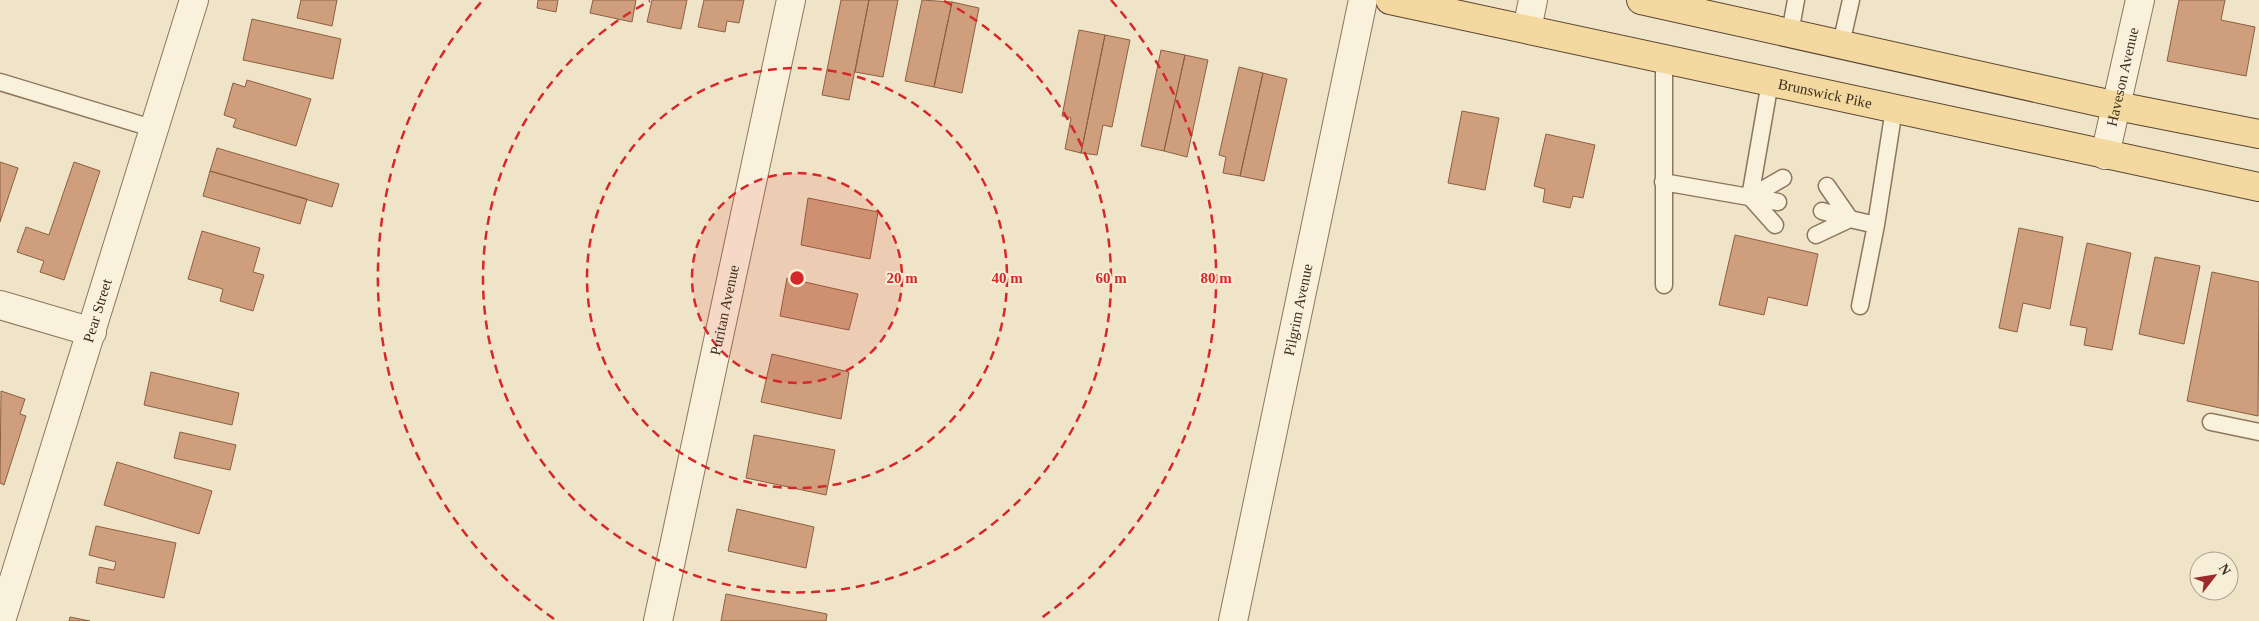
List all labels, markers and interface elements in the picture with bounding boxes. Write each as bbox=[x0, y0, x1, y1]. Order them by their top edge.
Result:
street label: Haveson Avenue bbox=[2104, 26, 2142, 128]
street label: Brunswick Pike bbox=[1777, 76, 1874, 112]
street label: Pilgrim Avenue bbox=[1281, 262, 1316, 357]
street label: Puritan Avenue bbox=[707, 263, 742, 357]
centre of rings bbox=[788, 269, 806, 287]
text: 20 m bbox=[886, 270, 918, 286]
text: 40 m bbox=[991, 270, 1023, 286]
text: 60 m bbox=[1095, 270, 1127, 286]
text: 80 m bbox=[1200, 270, 1232, 286]
street label: Pear Street bbox=[80, 276, 115, 344]
north arrow bbox=[2189, 551, 2239, 601]
text: N bbox=[2216, 561, 2234, 578]

